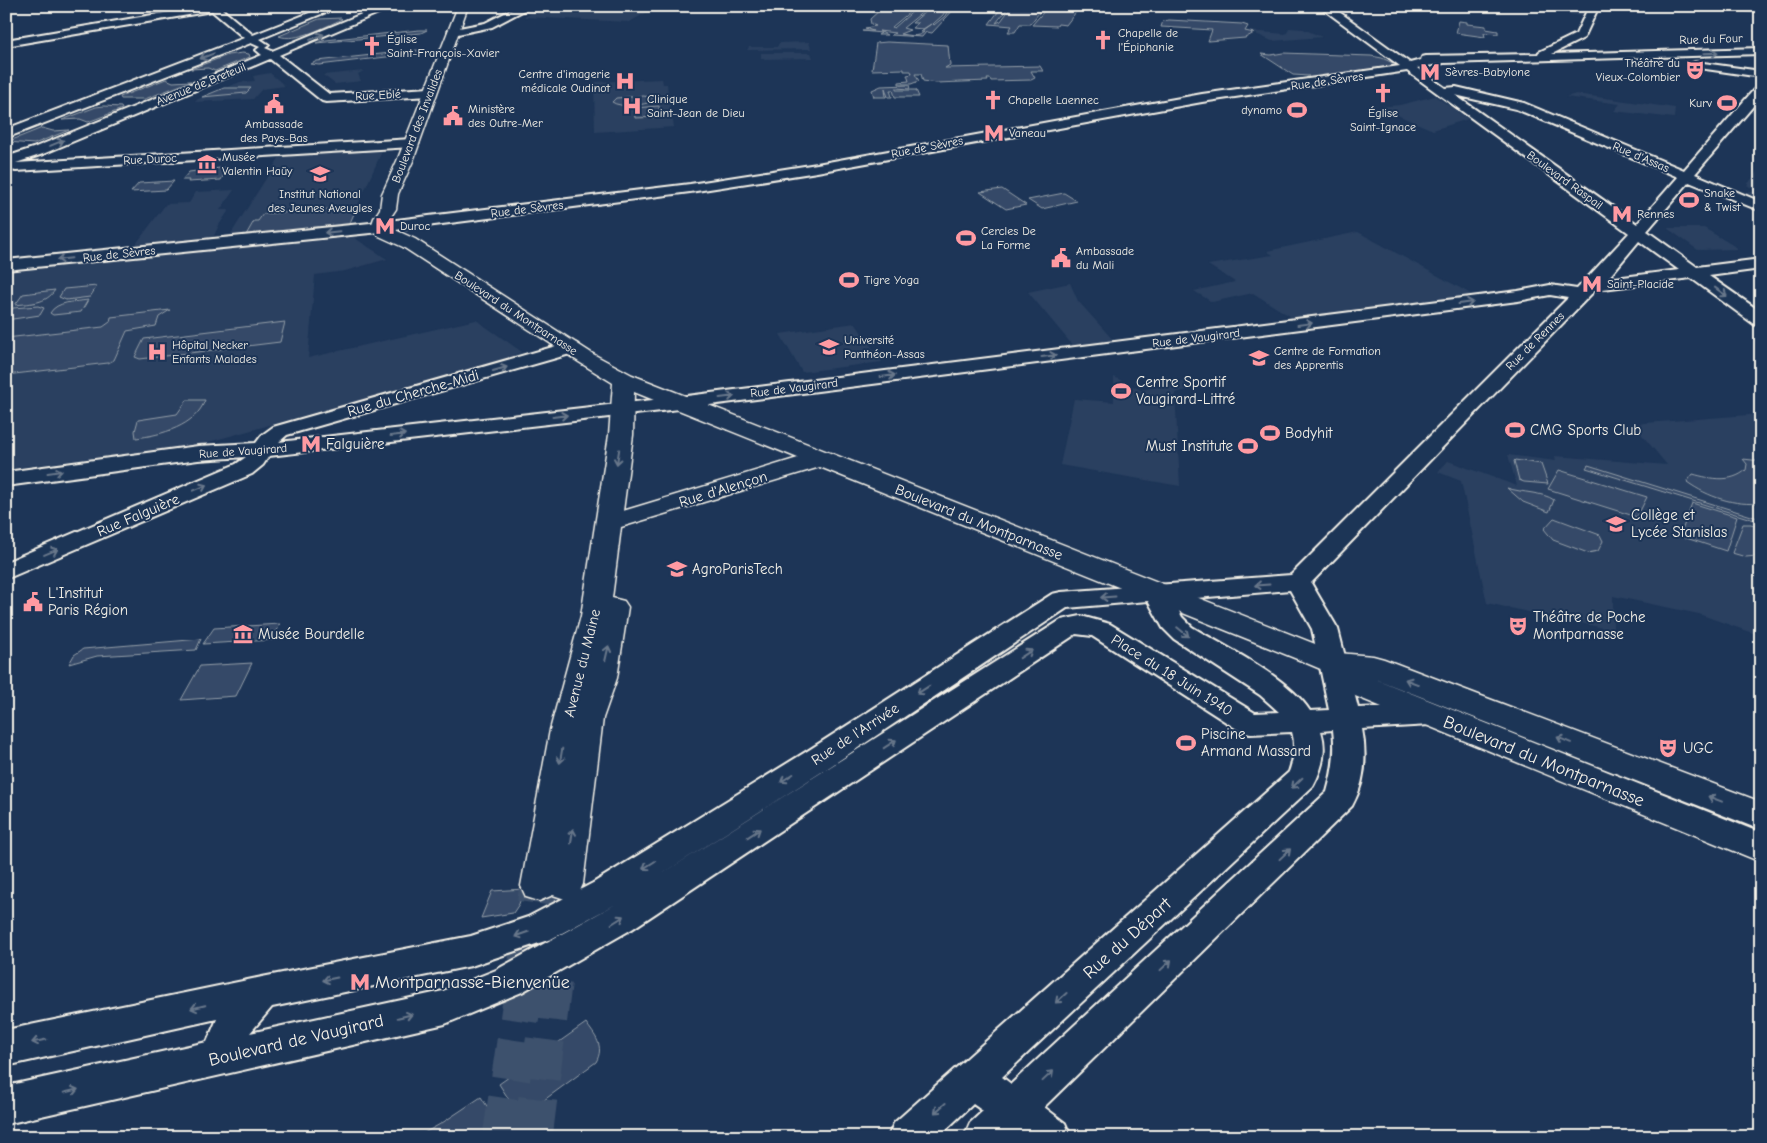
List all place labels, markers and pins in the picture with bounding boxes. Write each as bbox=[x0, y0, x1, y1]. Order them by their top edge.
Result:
place label: Chapelle de l'Épiphanie bbox=[1118, 26, 1178, 54]
church icon: Chapelle de l'Épiphanie bbox=[1092, 29, 1114, 51]
place label: Église Saint-François-Xavier bbox=[387, 32, 500, 60]
church icon: Église Saint-François-Xavier bbox=[361, 35, 383, 57]
place label: Théâtre du Vieux-Colombier bbox=[1596, 56, 1680, 84]
theatre icon: Théâtre du Vieux-Colombier bbox=[1684, 59, 1706, 81]
metro station icon: Sèvres-Babylone bbox=[1419, 61, 1441, 83]
place label: Sèvres-Babylone bbox=[1445, 65, 1530, 79]
place label: Centre d'imagerie médicale Oudinot bbox=[519, 67, 611, 95]
hospital icon: Centre d'imagerie médicale Oudinot bbox=[614, 70, 636, 92]
church icon: Église Saint-Ignace bbox=[1372, 82, 1394, 104]
church icon: Chapelle Laennec bbox=[982, 89, 1004, 111]
place label: Clinique Saint-Jean de Dieu bbox=[647, 92, 745, 120]
sports icon: Kurv bbox=[1716, 92, 1738, 114]
public building icon: Ambassade des Pays-Bas bbox=[263, 93, 285, 115]
place label: Chapelle Laennec bbox=[1008, 93, 1099, 107]
hospital icon: Clinique Saint-Jean de Dieu bbox=[621, 95, 643, 117]
place label: Kurv bbox=[1689, 96, 1712, 110]
sports icon: dynamo bbox=[1286, 99, 1308, 121]
place label: Ministère des Outre-Mer bbox=[468, 102, 543, 130]
place label: dynamo bbox=[1241, 103, 1282, 117]
public building icon: Ministère des Outre-Mer bbox=[442, 105, 464, 127]
place label: Église Saint-Ignace bbox=[1350, 106, 1416, 134]
place label: Ambassade des Pays-Bas bbox=[240, 117, 308, 145]
metro station icon: Vaneau bbox=[983, 122, 1005, 144]
place label: Vaneau bbox=[1009, 126, 1046, 140]
place label: Musée Valentin Haüy bbox=[222, 150, 293, 178]
museum icon: Musée Valentin Haüy bbox=[196, 153, 218, 175]
school or university icon: Institut National des Jeunes Aveugles bbox=[309, 163, 331, 185]
place label: Snake & Twist bbox=[1704, 186, 1741, 214]
place label: Institut National des Jeunes Aveugles bbox=[268, 187, 372, 215]
sports icon: Snake & Twist bbox=[1678, 189, 1700, 211]
metro station icon: Rennes bbox=[1611, 203, 1633, 225]
place label: Rennes bbox=[1637, 207, 1674, 221]
metro station icon: Duroc bbox=[374, 215, 396, 237]
place label: Duroc bbox=[400, 219, 431, 233]
place label: Cercles De La Forme bbox=[981, 224, 1036, 252]
sports icon: Cercles De La Forme bbox=[955, 227, 977, 249]
place label: Ambassade du Mali bbox=[1076, 244, 1134, 272]
public building icon: Ambassade du Mali bbox=[1050, 247, 1072, 269]
sports icon: Tigre Yoga bbox=[838, 269, 860, 291]
place label: Tigre Yoga bbox=[864, 273, 919, 287]
metro station icon: Saint-Placide bbox=[1581, 273, 1603, 295]
place label: Saint-Placide bbox=[1607, 277, 1674, 291]
place label: Université Panthéon-Assas bbox=[844, 333, 925, 361]
school or university icon: Université Panthéon-Assas bbox=[818, 336, 840, 358]
place label: Hôpital Necker Enfants Malades bbox=[172, 338, 257, 366]
hospital icon: Hôpital Necker Enfants Malades bbox=[146, 341, 168, 363]
place label: Centre de Formation des Apprentis bbox=[1274, 344, 1381, 372]
school or university icon: Centre de Formation des Apprentis bbox=[1248, 347, 1270, 369]
place label: Centre Sportif Vaugirard-Littré bbox=[1136, 373, 1236, 408]
sports icon: Centre Sportif Vaugirard-Littré bbox=[1110, 380, 1132, 402]
sports icon: CMG Sports Club bbox=[1504, 419, 1526, 441]
place label: CMG Sports Club bbox=[1530, 421, 1641, 439]
sports icon: Bodyhit bbox=[1259, 422, 1281, 444]
place label: Bodyhit bbox=[1285, 424, 1333, 442]
metro station icon: Falguière bbox=[300, 433, 322, 455]
place label: Falguière bbox=[326, 435, 385, 453]
sports icon: Must Institute bbox=[1237, 435, 1259, 457]
place label: Must Institute bbox=[1146, 437, 1233, 455]
place label: Collège et Lycée Stanislas bbox=[1631, 506, 1727, 541]
school or university icon: Collège et Lycée Stanislas bbox=[1605, 513, 1627, 535]
school or university icon: AgroParisTech bbox=[666, 558, 688, 580]
place label: AgroParisTech bbox=[692, 560, 783, 578]
place label: L'Institut Paris Région bbox=[48, 584, 128, 619]
public building icon: L'Institut Paris Région bbox=[22, 591, 44, 613]
place label: Théâtre de Poche Montparnasse bbox=[1533, 608, 1646, 643]
theatre icon: Théâtre de Poche Montparnasse bbox=[1507, 615, 1529, 637]
museum icon: Musée Bourdelle bbox=[232, 623, 254, 645]
place label: Musée Bourdelle bbox=[258, 625, 365, 643]
place label: Piscine Armand Massard bbox=[1201, 725, 1311, 760]
sports icon: Piscine Armand Massard bbox=[1175, 732, 1197, 754]
theatre icon: UGC bbox=[1657, 737, 1679, 759]
place label: UGC bbox=[1683, 739, 1713, 757]
metro station icon: Montparnasse-Bienvenüe bbox=[349, 971, 371, 993]
place label: Montparnasse-Bienvenüe bbox=[375, 972, 570, 993]

